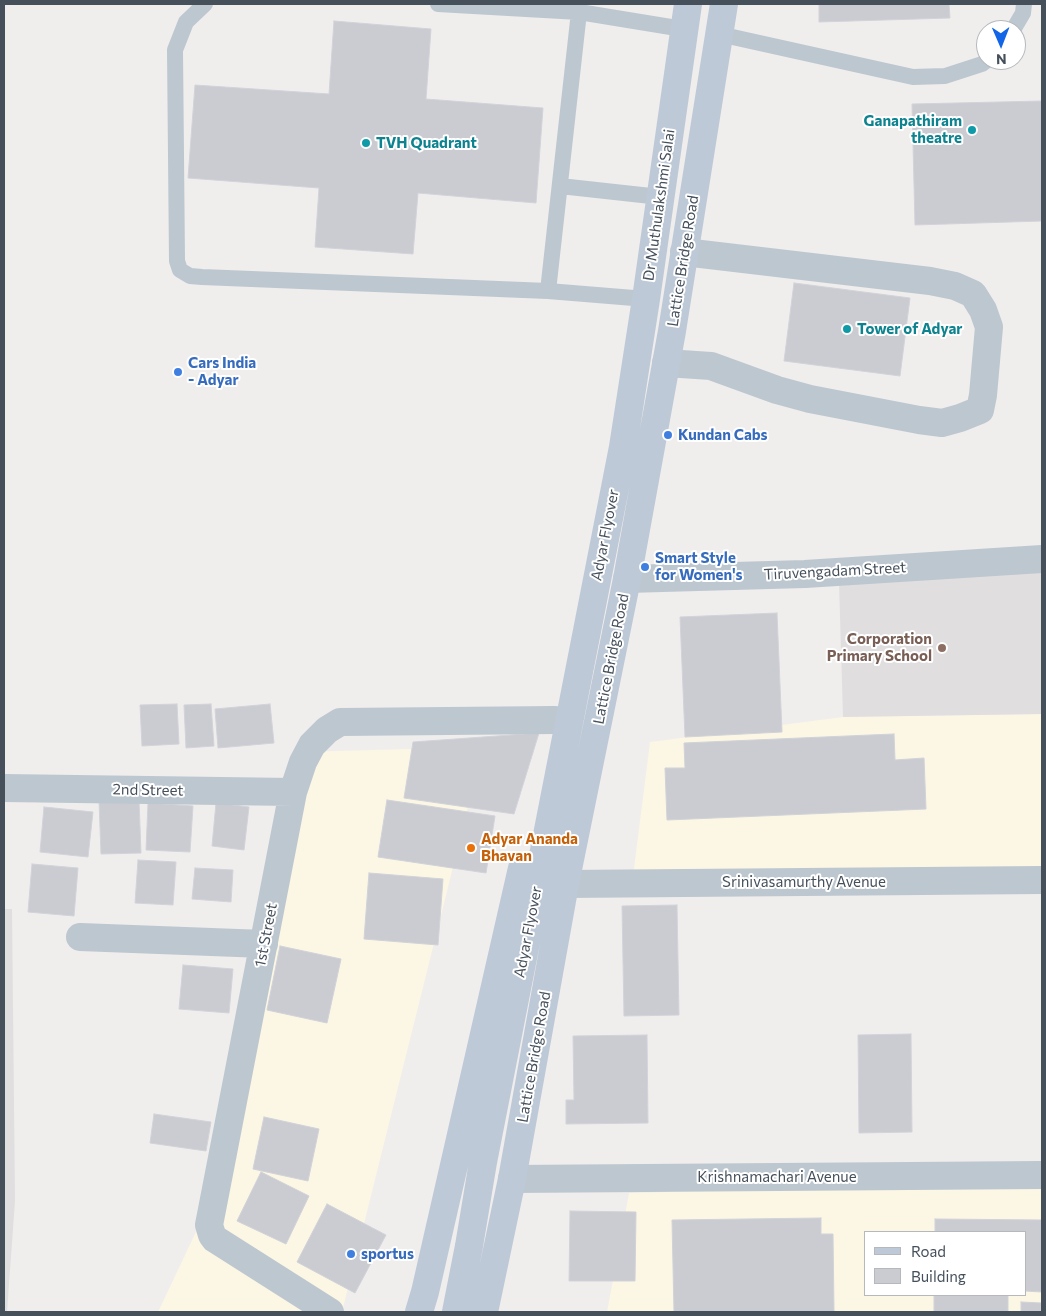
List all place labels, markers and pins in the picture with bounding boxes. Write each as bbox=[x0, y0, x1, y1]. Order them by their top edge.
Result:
place label: Ganapathiram theatre bbox=[864, 112, 962, 147]
marker: Ganapathiram theatre bbox=[966, 124, 978, 136]
place label: TVH Quadrant bbox=[376, 134, 477, 152]
marker: TVH Quadrant bbox=[360, 137, 372, 149]
place label: Tower of Adyar bbox=[857, 320, 963, 338]
marker: Tower of Adyar bbox=[841, 323, 853, 335]
place label: Cars India - Adyar bbox=[188, 354, 256, 389]
marker: Cars India - Adyar bbox=[172, 366, 184, 378]
place label: Kundan Cabs bbox=[678, 426, 768, 444]
marker: Kundan Cabs bbox=[662, 429, 674, 441]
place label: Smart Style for Women's bbox=[655, 549, 743, 584]
marker: Smart Style for Women's bbox=[639, 561, 651, 573]
place label: Corporation Primary School bbox=[827, 630, 932, 665]
marker: Corporation Primary School bbox=[936, 642, 948, 654]
place label: Adyar Ananda Bhavan bbox=[481, 830, 578, 865]
marker: Adyar Ananda Bhavan bbox=[465, 842, 477, 854]
place label: sportus bbox=[361, 1245, 414, 1263]
marker: sportus bbox=[345, 1248, 357, 1260]

